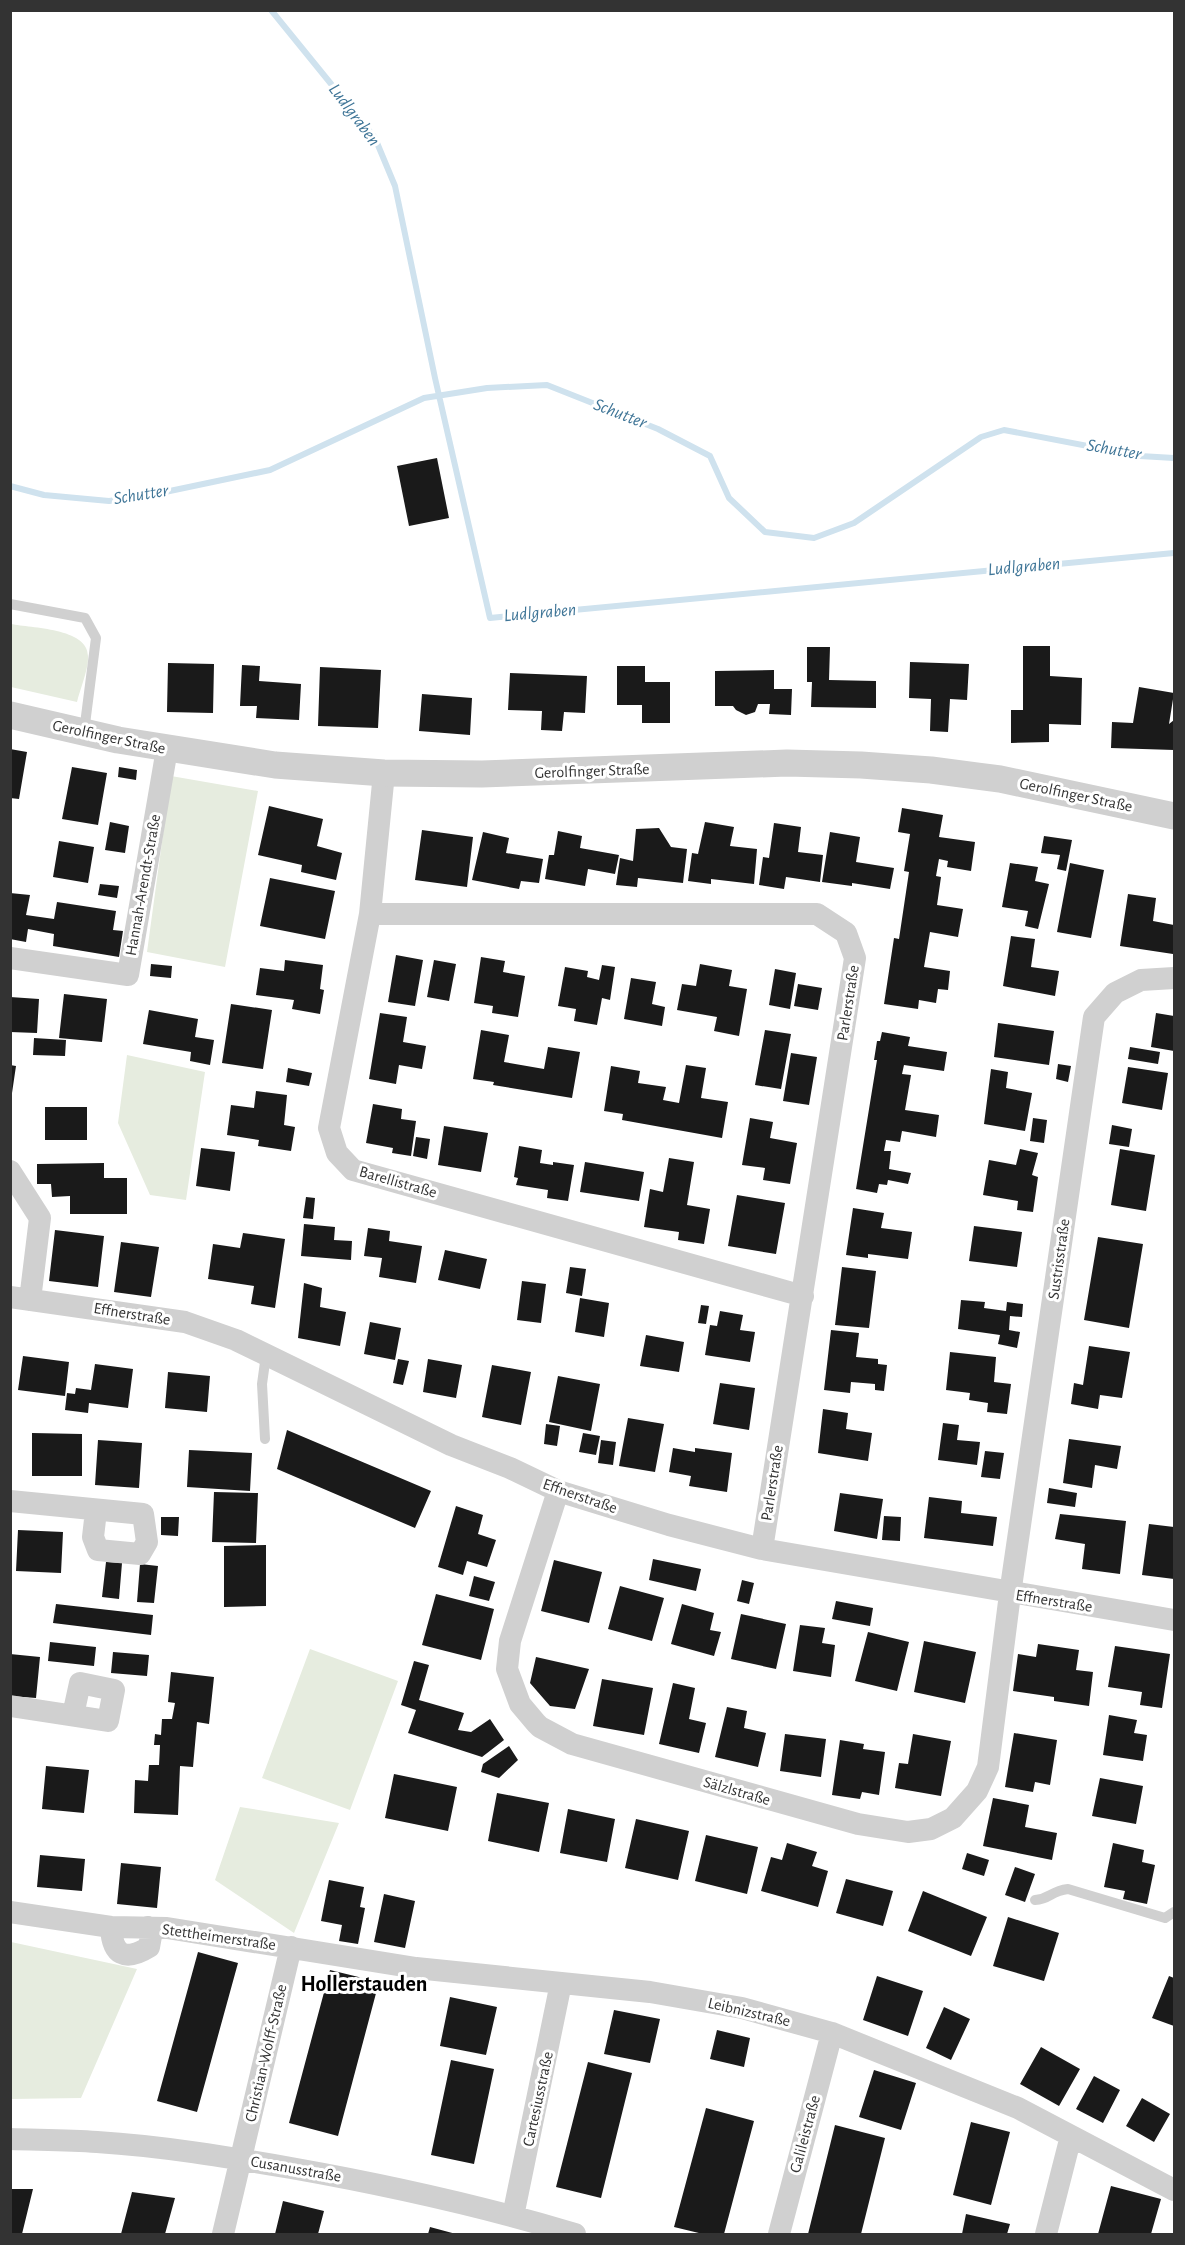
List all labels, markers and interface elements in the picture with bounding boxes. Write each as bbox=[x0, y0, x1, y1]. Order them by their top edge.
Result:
water label: Ludlgraben bbox=[325, 81, 383, 149]
water label: Schutter bbox=[591, 396, 650, 433]
water label: Schutter bbox=[1085, 436, 1144, 464]
water label: Schutter bbox=[112, 482, 171, 508]
water label: Ludlgraben bbox=[987, 555, 1061, 579]
water label: Ludlgraben bbox=[503, 601, 577, 625]
street label: Gerolfinger Straße bbox=[51, 717, 167, 757]
street label: Gerolfinger Straße bbox=[534, 761, 650, 781]
street label: Gerolfinger Straße bbox=[1018, 775, 1134, 815]
street label: Hannah-Arendt-Straße bbox=[123, 813, 163, 957]
street label: Parlerstraße bbox=[834, 964, 862, 1042]
street label: Barellistraße bbox=[357, 1163, 439, 1201]
street label: Sustrisstraße bbox=[1045, 1218, 1073, 1300]
street label: Effnerstraße bbox=[92, 1300, 172, 1328]
street label: Parlerstraße bbox=[758, 1444, 786, 1522]
street label: Effnerstraße bbox=[541, 1476, 619, 1516]
street label: Effnerstraße bbox=[1014, 1587, 1094, 1615]
street label: Sälzlstraße bbox=[702, 1774, 772, 1808]
street label: Stettheimerstraße bbox=[161, 1921, 277, 1953]
district label: Hollerstauden bbox=[301, 1973, 427, 1995]
street label: Christian-Wolff-Straße bbox=[242, 1983, 290, 2123]
street label: Leibnizstraße bbox=[706, 1995, 792, 2029]
street label: Cartesiusstraße bbox=[520, 2050, 556, 2148]
street label: Galileistraße bbox=[787, 2094, 823, 2174]
street label: Cusanusstraße bbox=[250, 2153, 342, 2185]

